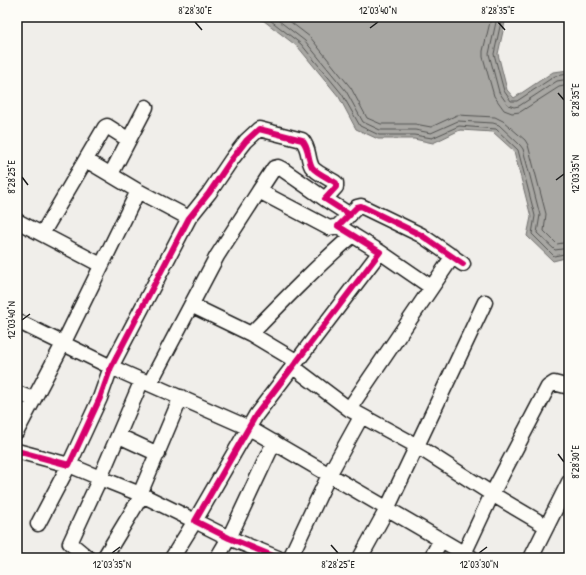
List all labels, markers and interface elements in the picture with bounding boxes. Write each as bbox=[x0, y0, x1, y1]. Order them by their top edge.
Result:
text: 8°28'30"E bbox=[178, 4, 212, 17]
text: 12°03'40"N bbox=[359, 4, 397, 17]
text: 8°28'35"E bbox=[481, 4, 515, 17]
text: 8°28'35"E bbox=[569, 83, 582, 117]
text: 12°03'35"N bbox=[569, 155, 582, 193]
text: 8°28'25"E bbox=[5, 160, 18, 194]
text: 12°03'40"N bbox=[5, 301, 18, 339]
text: 8°28'30"E bbox=[569, 445, 582, 479]
text: 12°03'35"N bbox=[93, 558, 131, 571]
text: 8°28'25"E bbox=[321, 558, 355, 571]
text: 12°03'30"N bbox=[460, 558, 498, 571]

